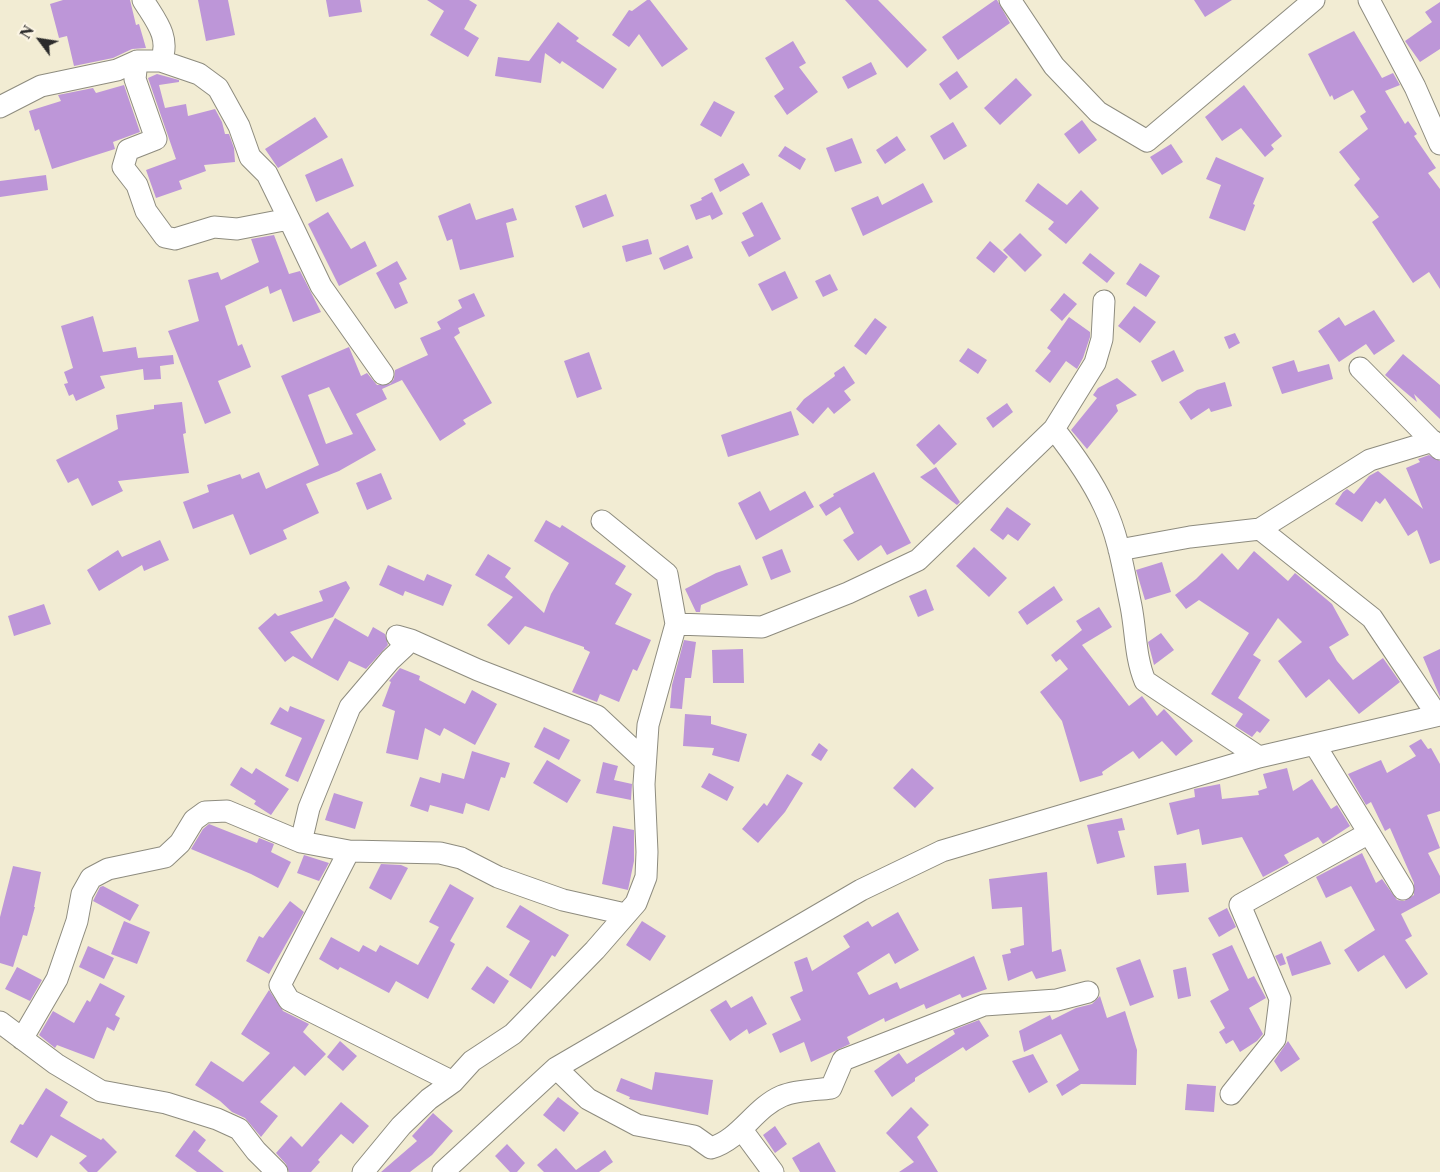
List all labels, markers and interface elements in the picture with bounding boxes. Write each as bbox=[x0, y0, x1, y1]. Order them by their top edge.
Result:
north arrow bbox=[15, 15, 65, 65]
text: N bbox=[16, 22, 38, 42]

